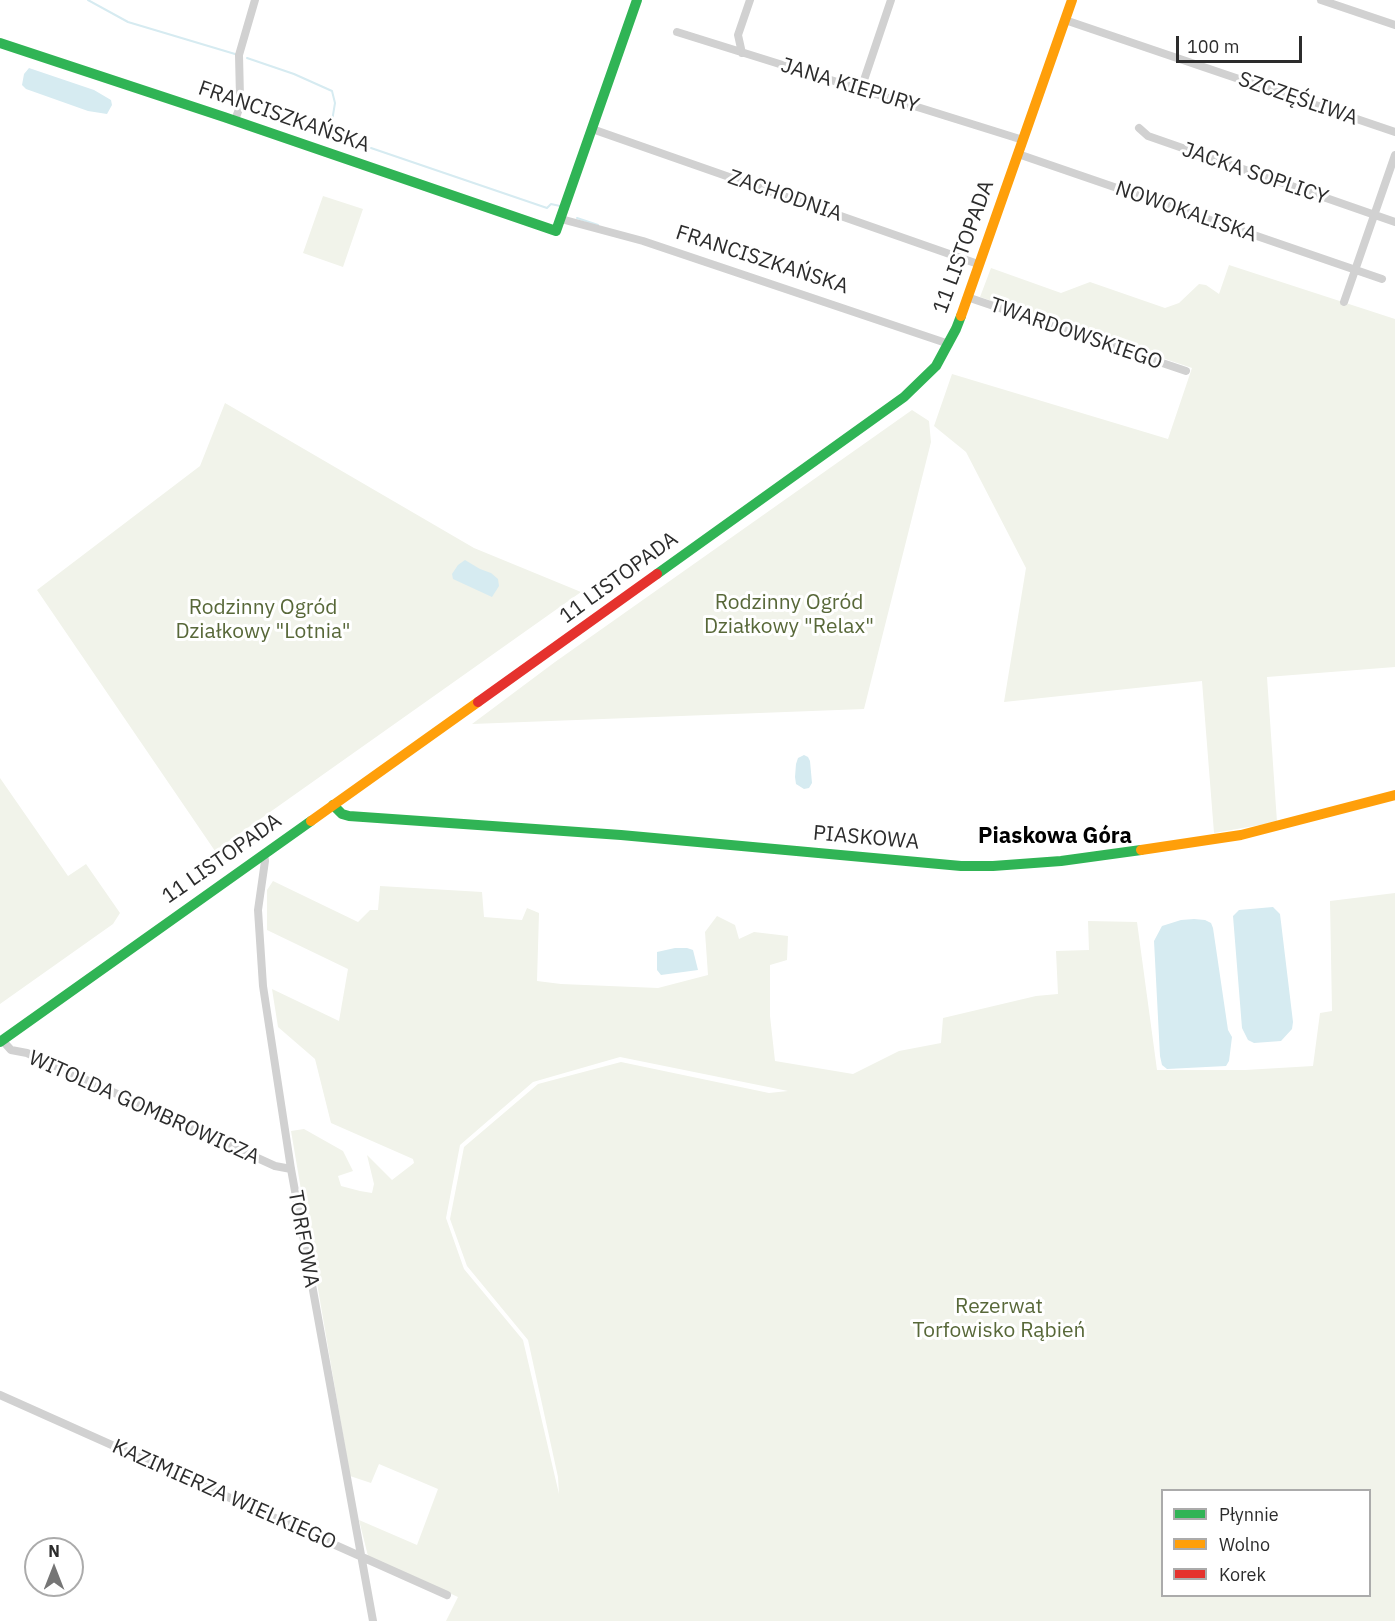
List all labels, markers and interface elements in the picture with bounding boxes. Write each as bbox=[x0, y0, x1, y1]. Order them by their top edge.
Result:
scale bar bbox=[1179, 24, 1305, 62]
text: 100 m bbox=[1187, 35, 1239, 58]
street label: JANA KIEPURY bbox=[778, 53, 922, 119]
street label: SZCZĘŚLIWA bbox=[1235, 67, 1361, 131]
street label: FRANCISZKAŃSKA bbox=[195, 76, 373, 158]
street label: JACKA SOPLICY bbox=[1179, 137, 1331, 211]
street label: ZACHODNIA bbox=[725, 165, 845, 227]
street label: NOWOKALISKA bbox=[1112, 176, 1260, 248]
street label: 11 LISTOPADA bbox=[928, 177, 1000, 317]
street label: FRANCISZKAŃSKA bbox=[673, 220, 851, 300]
street label: TWARDOWSKIEGO bbox=[986, 293, 1166, 375]
street label: 11 LISTOPADA bbox=[555, 527, 683, 629]
park label: Rodzinny Ogród Działkowy "Relax" bbox=[704, 590, 874, 640]
park label: Rodzinny Ogród Działkowy "Lotnia" bbox=[175, 595, 351, 645]
street label: 11 LISTOPADA bbox=[157, 809, 287, 909]
street label: PIASKOWA bbox=[812, 821, 920, 855]
district label: Piaskowa Góra bbox=[978, 824, 1132, 850]
street label: WITOLDA GOMBROWICZA bbox=[25, 1046, 263, 1170]
street label: TORFOWA bbox=[282, 1188, 324, 1290]
park label: Rezerwat Torfowisko Rąbień bbox=[913, 1294, 1085, 1344]
street label: KAZIMIERZA WIELKIEGO bbox=[108, 1434, 340, 1556]
legend bbox=[1161, 1489, 1371, 1597]
text: Płynnie bbox=[1219, 1503, 1279, 1526]
text: Wolno bbox=[1219, 1533, 1270, 1556]
north arrow bbox=[24, 1537, 84, 1597]
text: N bbox=[48, 1541, 60, 1561]
text: Korek bbox=[1219, 1563, 1266, 1586]

